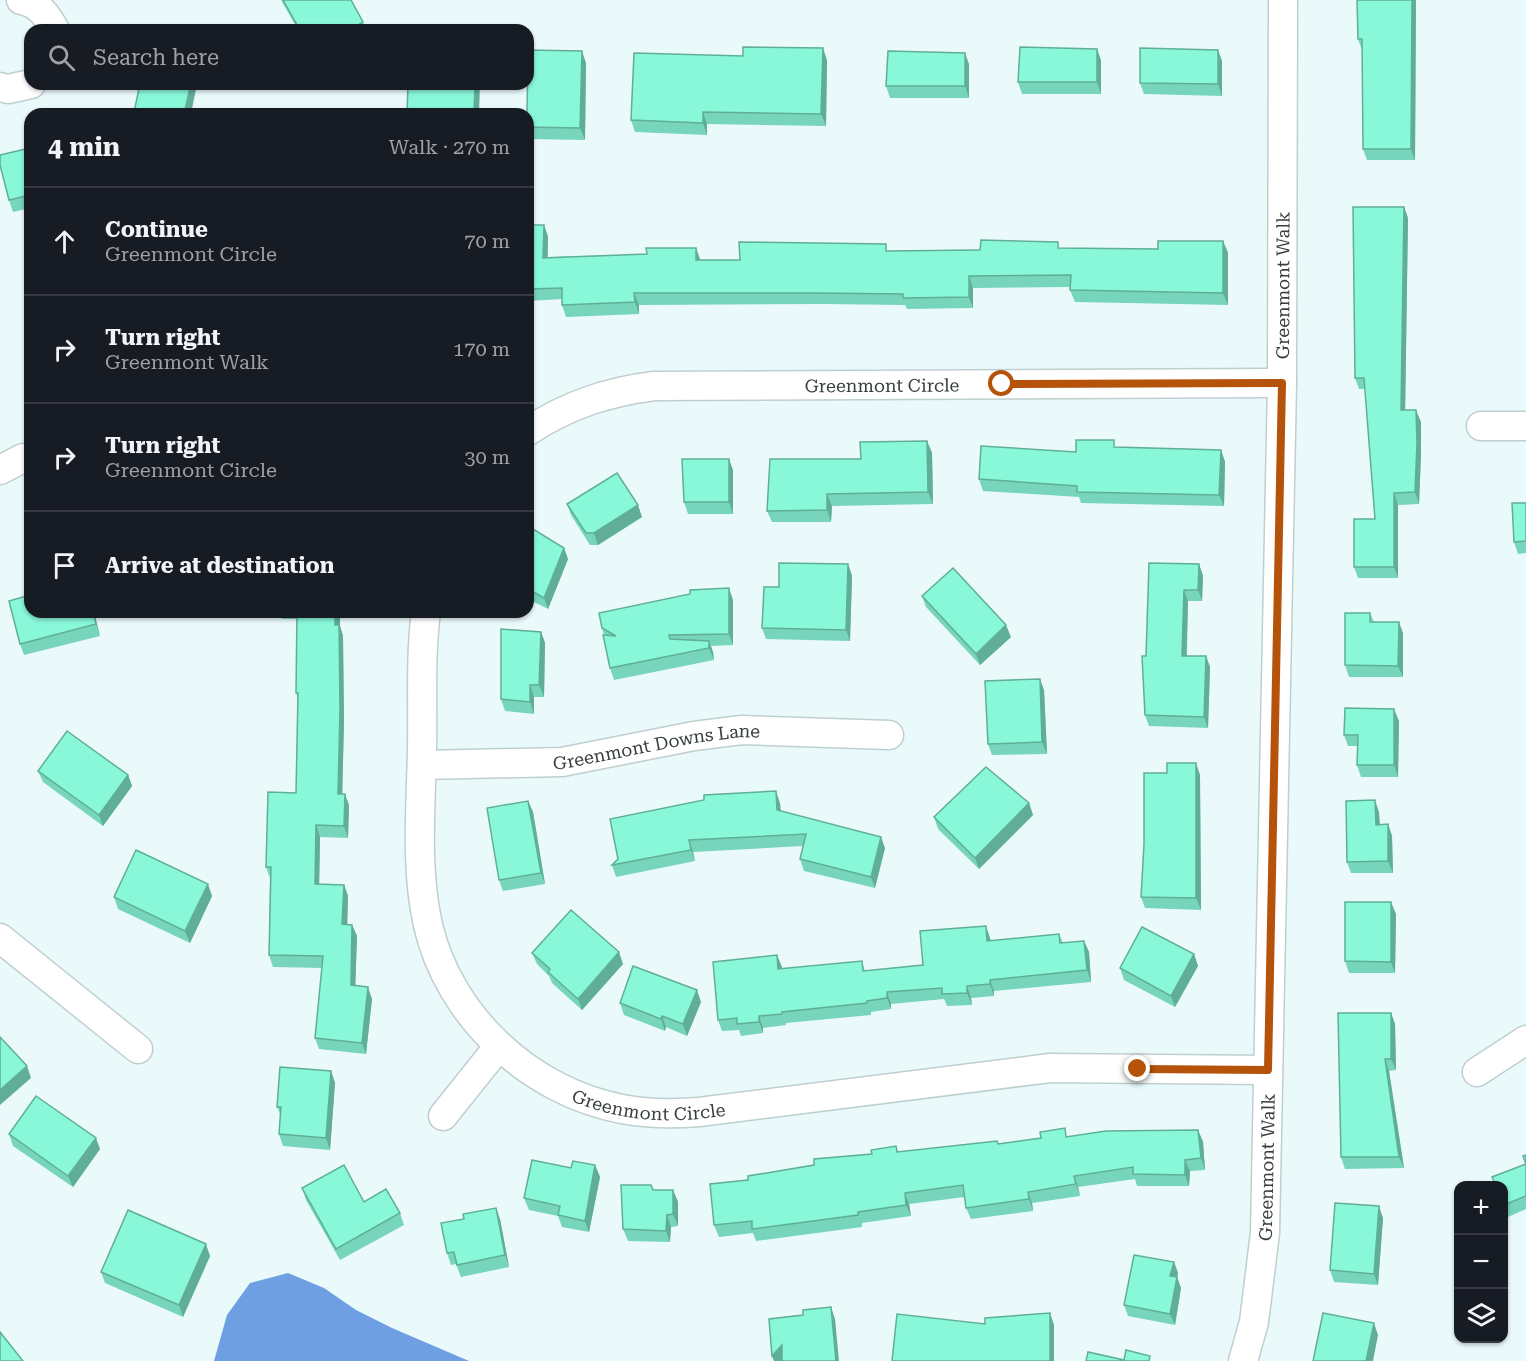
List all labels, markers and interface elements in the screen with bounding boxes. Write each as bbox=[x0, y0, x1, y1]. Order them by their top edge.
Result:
search box bbox=[24, 24, 534, 90]
icon: search bbox=[45, 41, 78, 74]
text: Search here bbox=[93, 45, 219, 70]
text: 4 min bbox=[48, 132, 120, 162]
text: Walk · 270 m bbox=[389, 135, 510, 159]
street label: Greenmont Walk bbox=[1272, 212, 1293, 359]
text: Continue bbox=[105, 217, 208, 242]
icon: ahead bbox=[48, 225, 81, 258]
text: 70 m bbox=[464, 229, 510, 253]
text: Greenmont Circle bbox=[105, 242, 277, 266]
text: Turn right bbox=[105, 325, 220, 350]
icon: right bbox=[48, 333, 81, 366]
text: 170 m bbox=[453, 337, 510, 361]
text: Greenmont Walk bbox=[105, 350, 269, 374]
route start bbox=[988, 370, 1014, 396]
street label: Greenmont Circle bbox=[805, 374, 960, 396]
text: Turn right bbox=[105, 433, 220, 458]
icon: right bbox=[48, 441, 81, 474]
text: 30 m bbox=[464, 445, 510, 469]
text: Greenmont Circle bbox=[105, 458, 277, 482]
icon: arrive bbox=[48, 549, 81, 582]
text: Arrive at destination bbox=[105, 553, 334, 578]
street label: Greenmont Downs Lane bbox=[553, 719, 761, 773]
route end bbox=[1124, 1055, 1150, 1081]
street label: Greenmont Circle bbox=[569, 1084, 727, 1124]
street label: Greenmont Walk bbox=[1254, 1093, 1278, 1242]
map controls bbox=[1454, 1181, 1508, 1343]
button: + bbox=[1454, 1181, 1508, 1235]
button: − bbox=[1454, 1235, 1508, 1289]
button: layers bbox=[1454, 1289, 1508, 1343]

